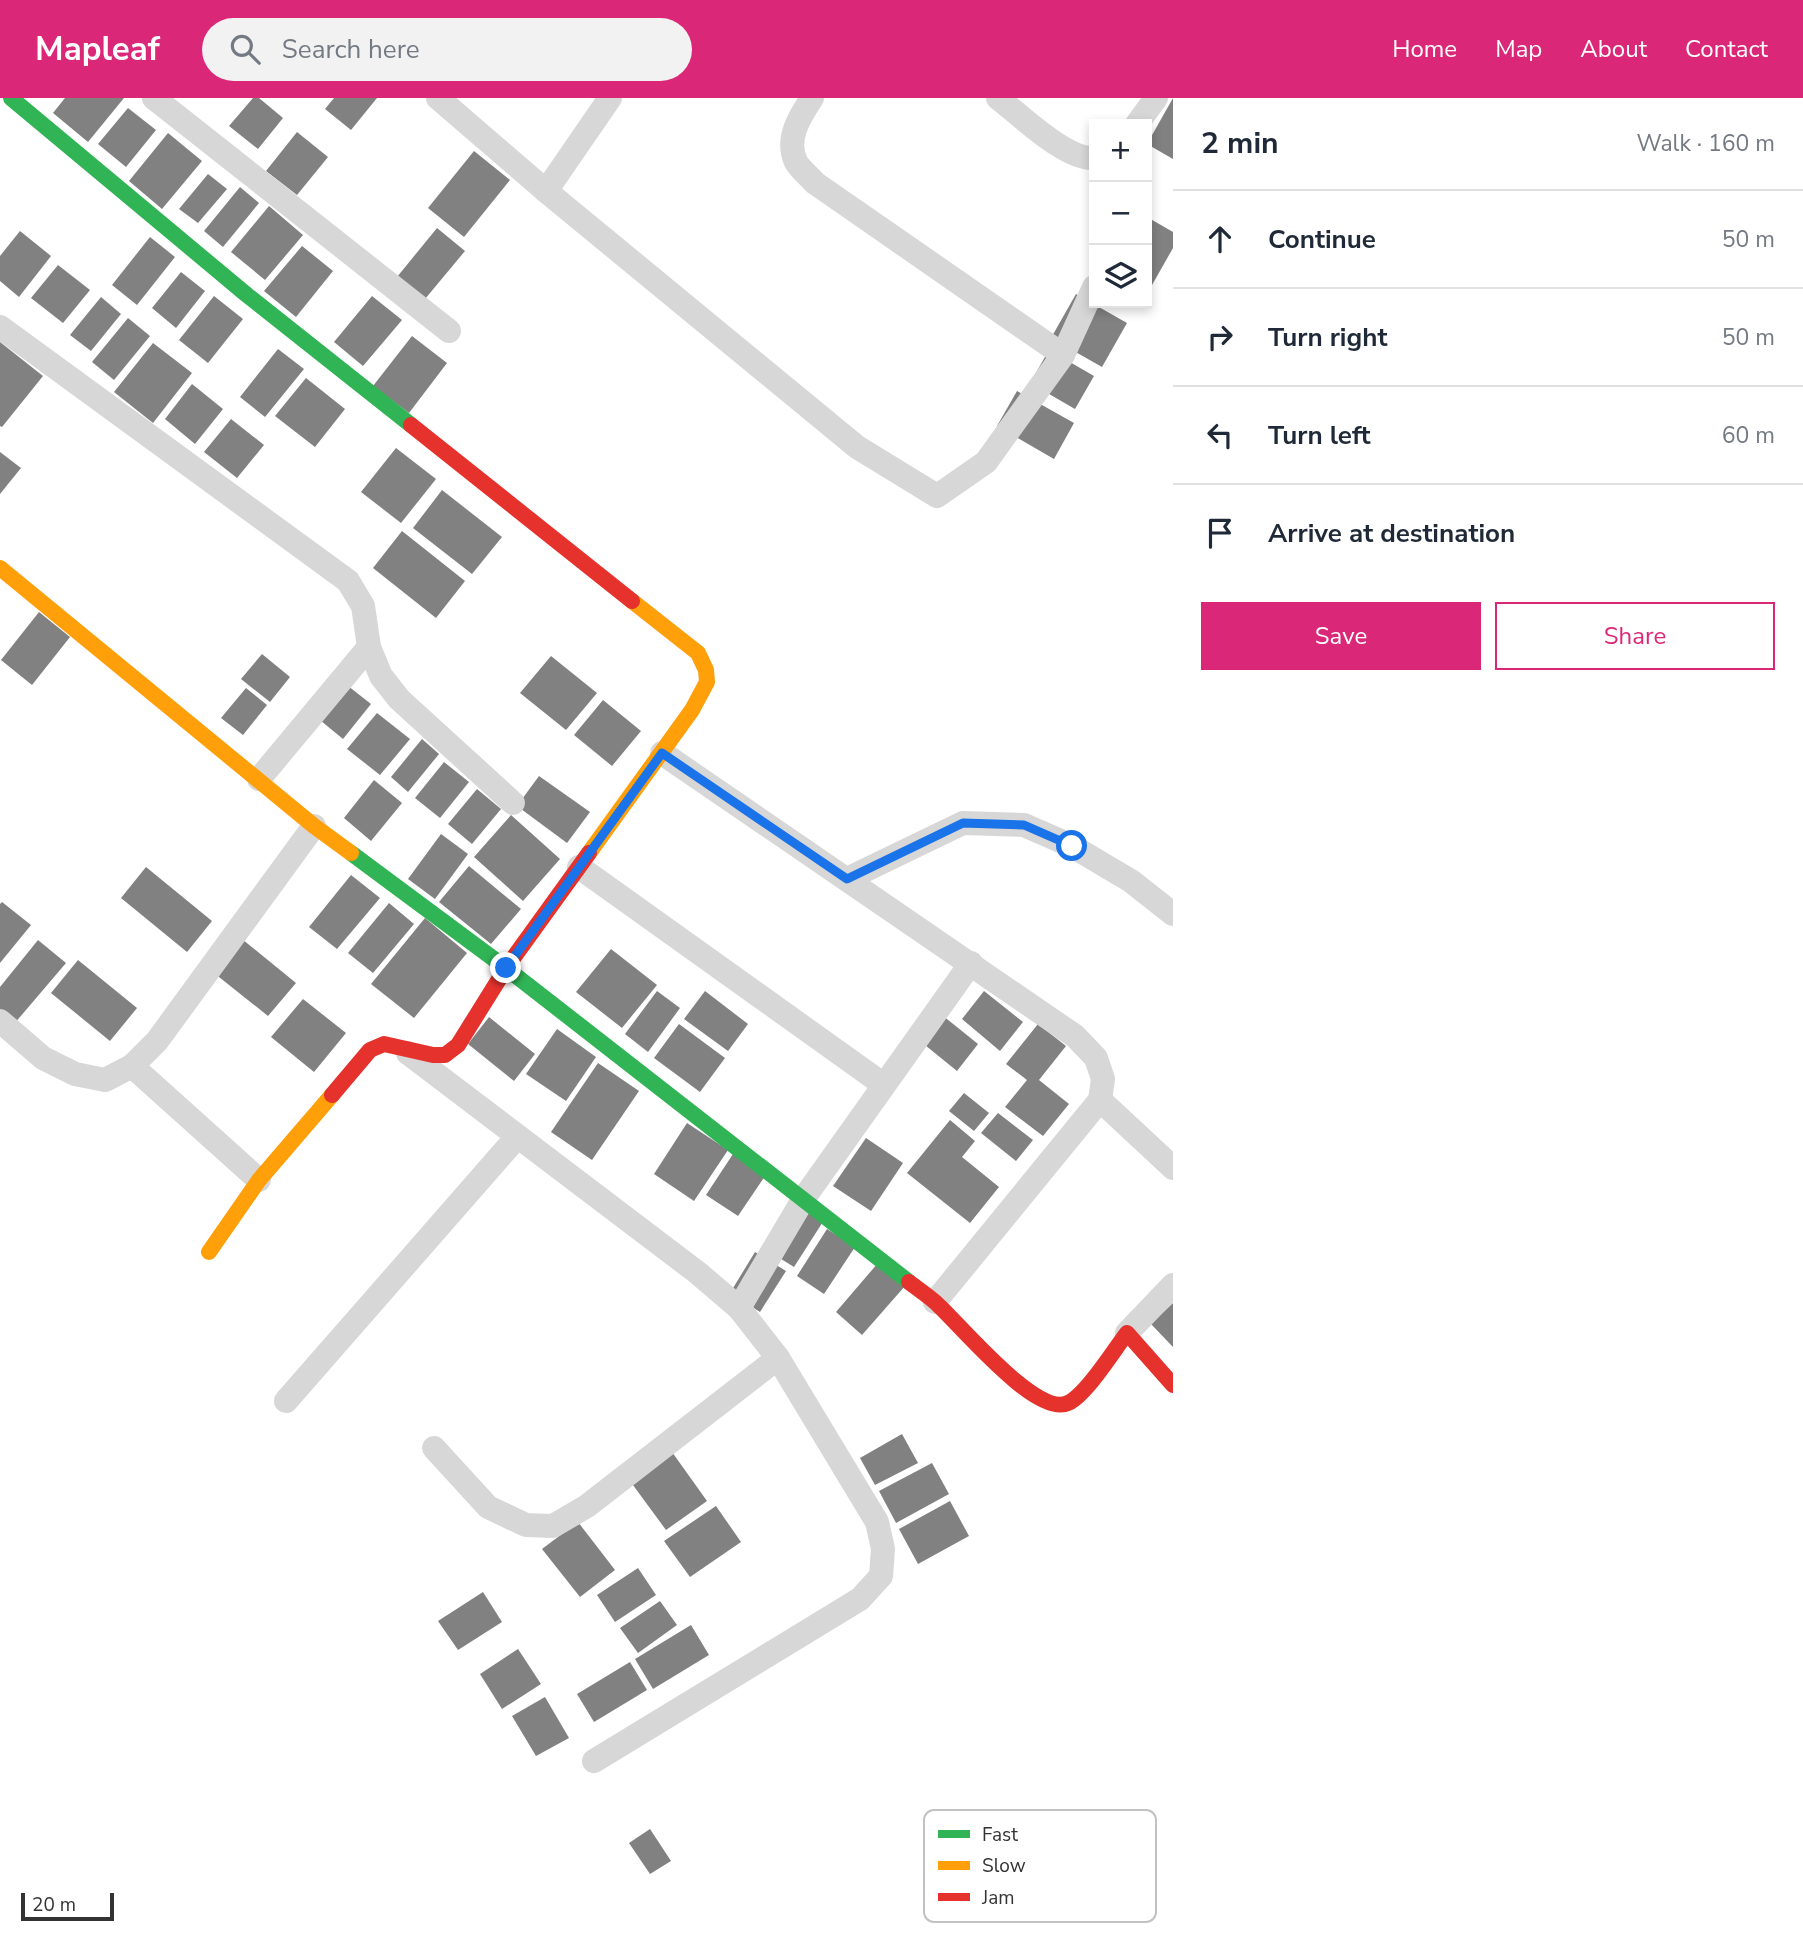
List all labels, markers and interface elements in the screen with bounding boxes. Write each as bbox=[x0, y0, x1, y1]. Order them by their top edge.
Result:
search box bbox=[202, 18, 692, 81]
text: Mapleaf bbox=[35, 27, 160, 72]
icon: search bbox=[226, 30, 264, 68]
text: Search here bbox=[282, 32, 420, 67]
text: Home bbox=[1392, 33, 1457, 65]
text: Map bbox=[1495, 33, 1542, 65]
text: About bbox=[1580, 33, 1647, 65]
text: Contact bbox=[1685, 33, 1768, 65]
map controls bbox=[1089, 119, 1152, 308]
button: + bbox=[1089, 119, 1152, 182]
text: 2 min bbox=[1201, 123, 1279, 164]
text: Walk · 160 m bbox=[1636, 128, 1775, 159]
button: − bbox=[1089, 182, 1152, 245]
icon: ahead bbox=[1201, 220, 1239, 258]
text: Continue bbox=[1268, 222, 1376, 257]
text: 50 m bbox=[1722, 224, 1775, 255]
button: layers bbox=[1089, 245, 1152, 308]
icon: right bbox=[1201, 318, 1239, 356]
text: Turn right bbox=[1268, 320, 1387, 355]
text: 50 m bbox=[1722, 322, 1775, 353]
icon: left bbox=[1201, 416, 1239, 454]
text: Turn left bbox=[1268, 418, 1371, 453]
text: 60 m bbox=[1722, 420, 1775, 451]
icon: arrive bbox=[1201, 514, 1239, 552]
text: Arrive at destination bbox=[1268, 516, 1515, 551]
button: Save bbox=[1201, 602, 1481, 670]
button: Share bbox=[1495, 602, 1775, 670]
route start bbox=[1056, 830, 1087, 861]
route end bbox=[490, 952, 521, 983]
legend bbox=[924, 1810, 1156, 1922]
text: Fast bbox=[982, 1822, 1018, 1848]
text: Slow bbox=[982, 1853, 1026, 1879]
text: Jam bbox=[981, 1885, 1015, 1911]
scale bar bbox=[21, 1890, 114, 1922]
text: 20 m bbox=[32, 1892, 76, 1918]

